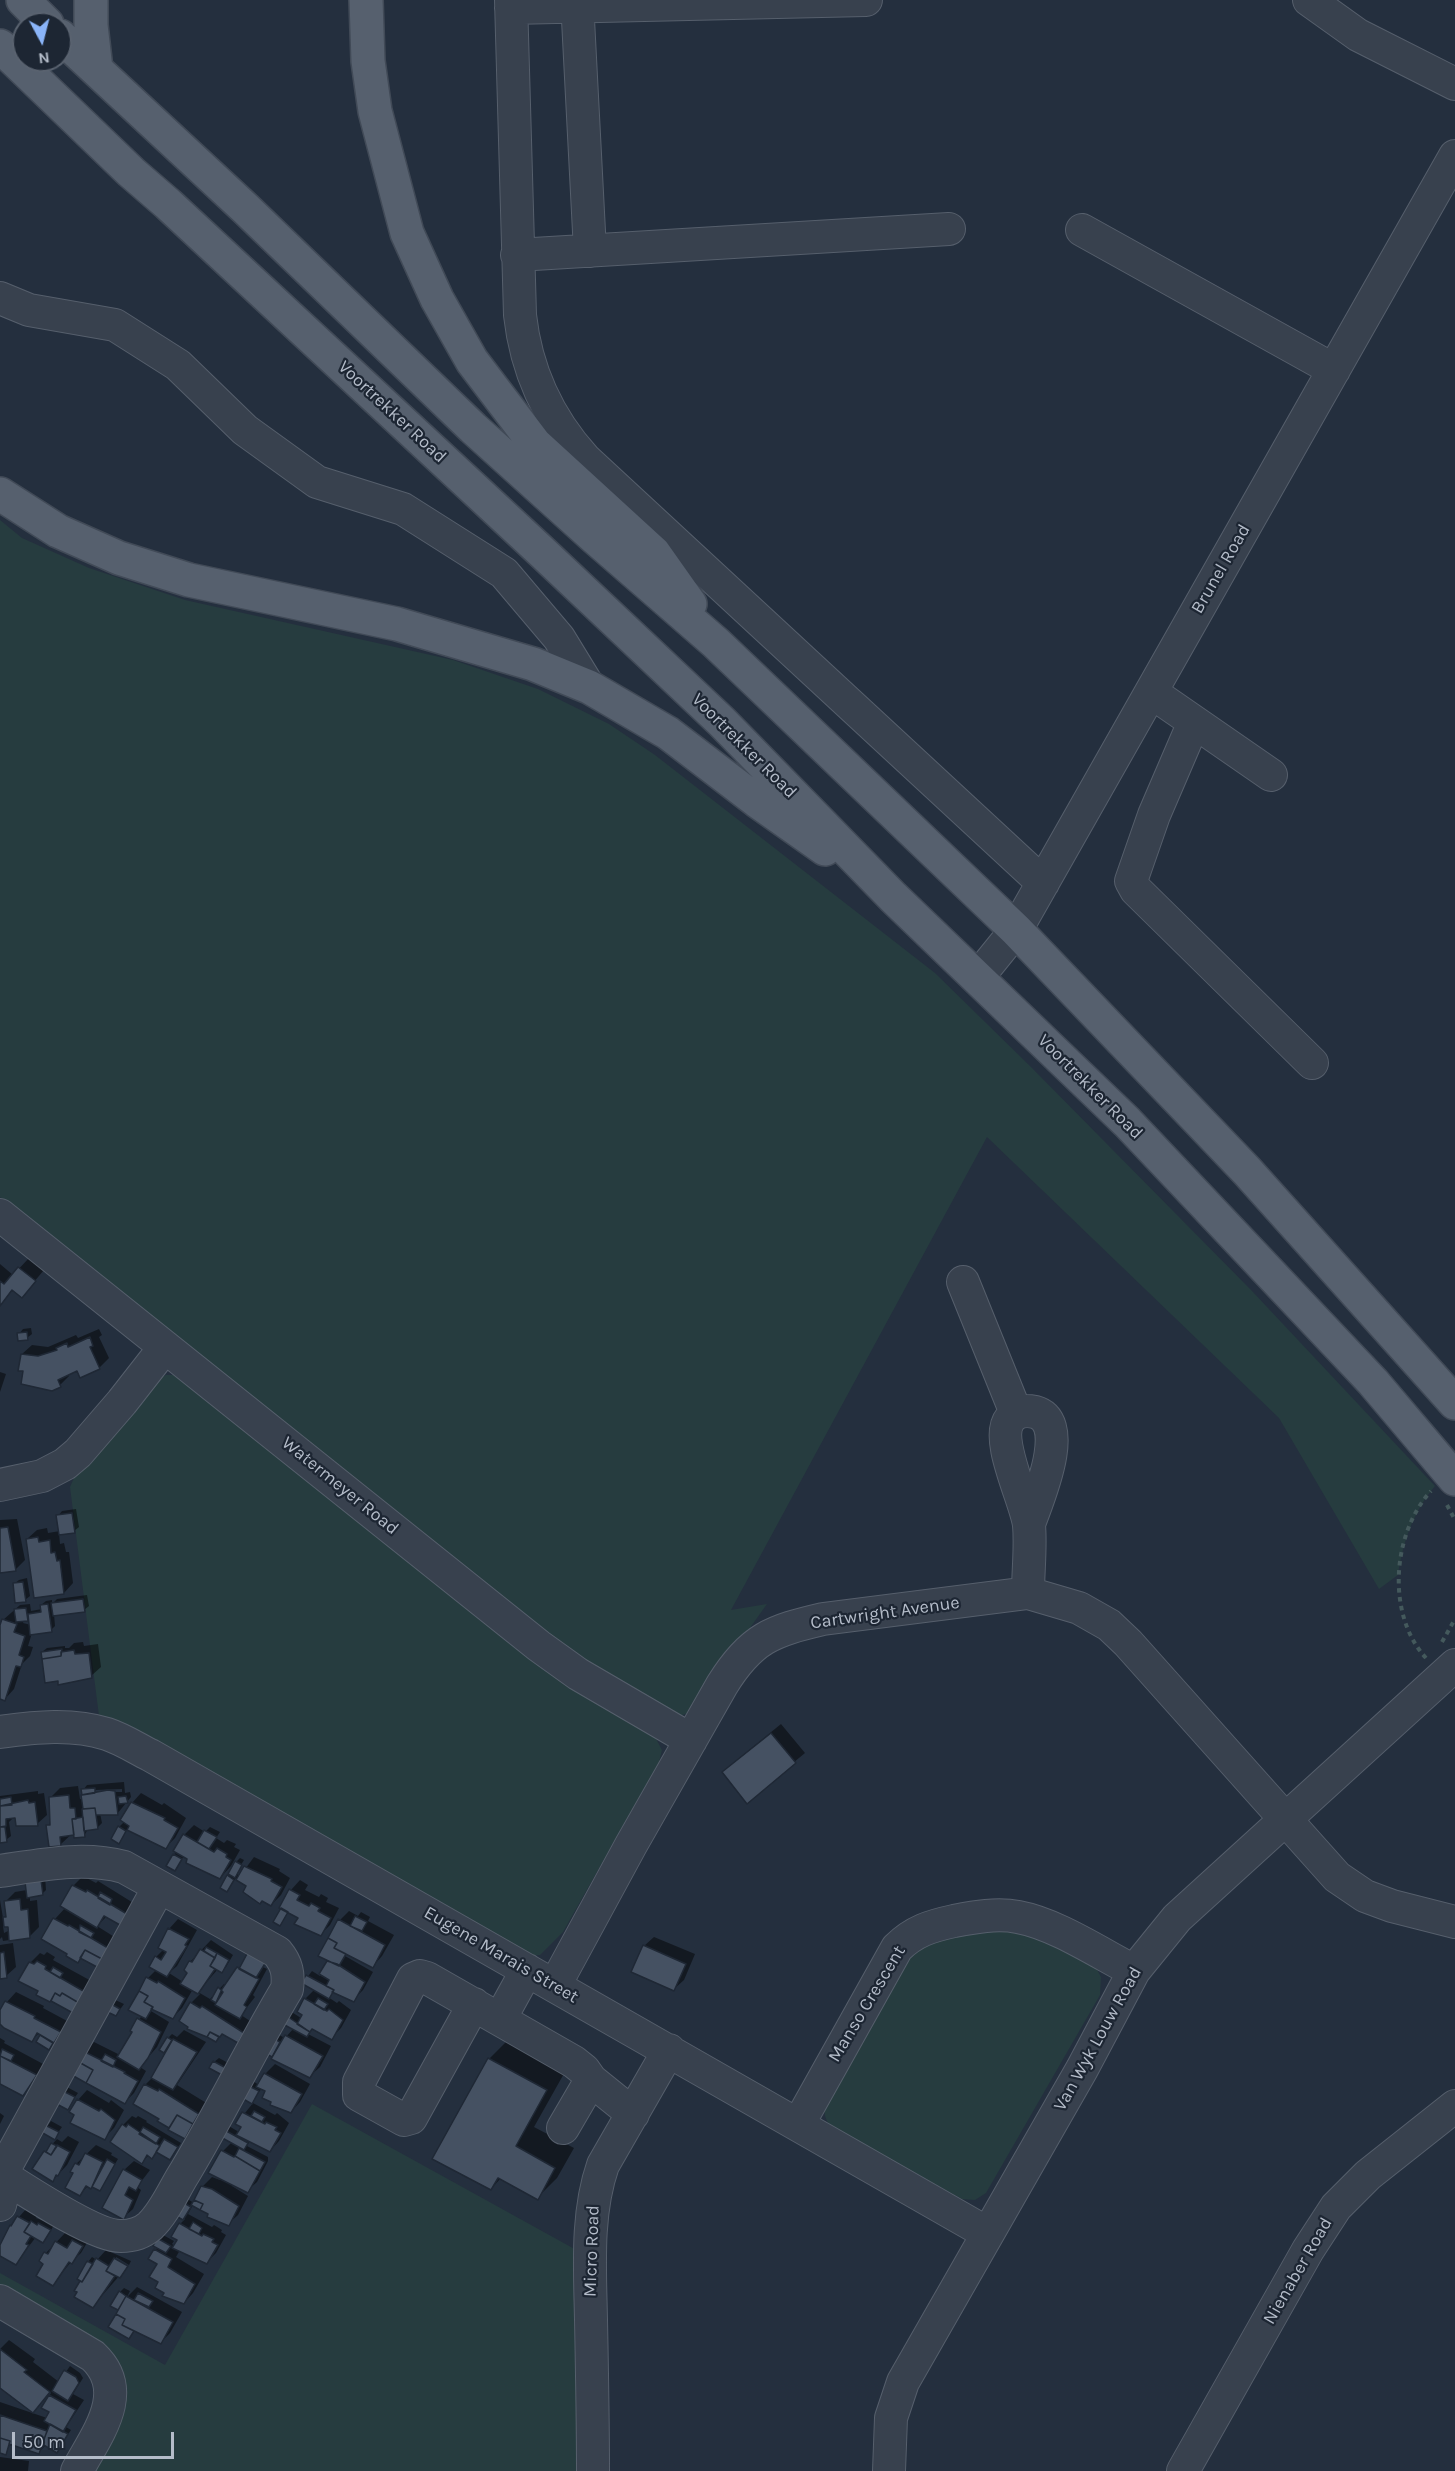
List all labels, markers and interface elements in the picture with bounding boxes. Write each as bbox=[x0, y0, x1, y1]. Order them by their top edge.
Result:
north arrow bbox=[12, 12, 72, 72]
text: N bbox=[37, 48, 51, 69]
street label: Voortrekker Road bbox=[333, 356, 451, 468]
street label: Brunel Road bbox=[1187, 521, 1255, 617]
street label: Voortrekker Road bbox=[687, 689, 801, 803]
street label: Voortrekker Road bbox=[1033, 1030, 1147, 1144]
street label: Watermeyer Road bbox=[277, 1432, 403, 1540]
street label: Cartwright Avenue bbox=[809, 1592, 961, 1634]
street label: Eugene Marais Street bbox=[420, 1902, 582, 2008]
street label: Manso Crescent bbox=[824, 1942, 910, 2066]
street label: Van Wyk Louw Road bbox=[1049, 1963, 1147, 2115]
street label: Micro Road bbox=[580, 2205, 604, 2297]
street label: Nienaber Road bbox=[1259, 2214, 1337, 2328]
scale bar bbox=[15, 2420, 177, 2458]
text: 50 m bbox=[23, 2431, 65, 2453]

